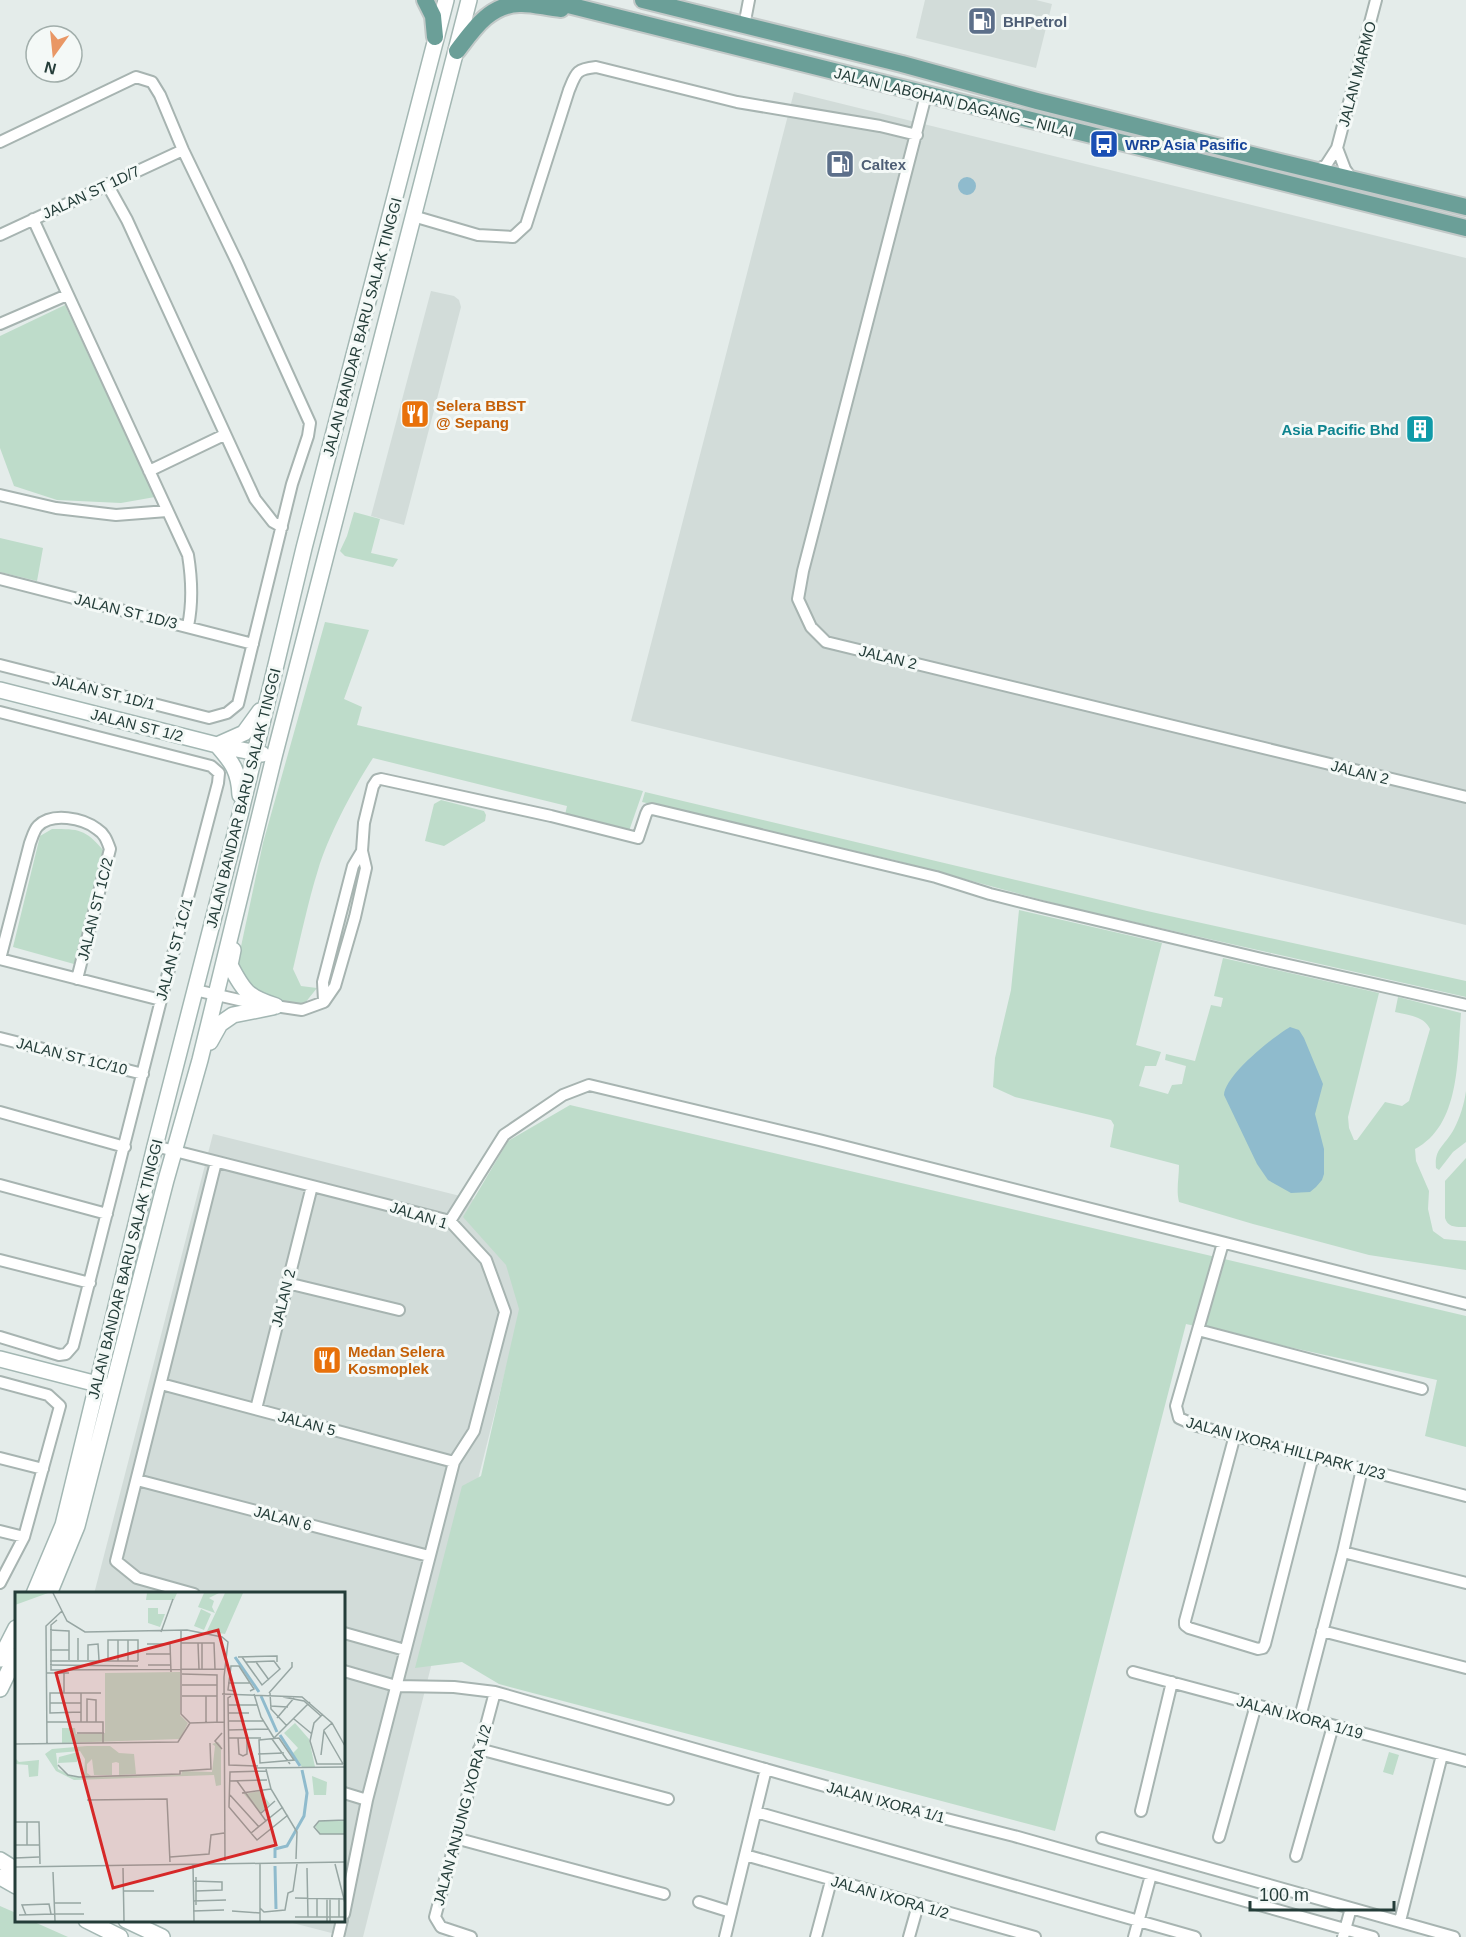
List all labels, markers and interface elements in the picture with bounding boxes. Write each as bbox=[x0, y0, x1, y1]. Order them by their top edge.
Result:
fuel station icon: BHPetrol bbox=[966, 5, 998, 37]
place label: BHPetrol bbox=[1003, 13, 1067, 30]
street label: JALAN MARMO bbox=[1335, 19, 1379, 129]
north arrow bbox=[24, 24, 84, 84]
text: N bbox=[42, 58, 58, 78]
street label: JALAN LABOHAN DAGANG ‒ NILAI bbox=[833, 64, 1075, 140]
bus stop icon: WRP Asia Pasific bbox=[1088, 128, 1120, 160]
place label: WRP Asia Pasific bbox=[1125, 136, 1248, 153]
fuel station icon: Caltex bbox=[824, 148, 856, 180]
place label: Caltex bbox=[861, 156, 907, 173]
street label: JALAN ST 1D/7 bbox=[40, 162, 142, 222]
street label: JALAN BANDAR BARU SALAK TINGGI bbox=[319, 196, 405, 458]
place label: Selera BBST @ Sepang bbox=[436, 397, 526, 431]
restaurant icon: Selera BBST @ Sepang bbox=[399, 398, 431, 430]
building icon: Asia Pacific Bhd bbox=[1404, 413, 1436, 445]
place label: Asia Pacific Bhd bbox=[1281, 421, 1399, 438]
street label: JALAN ST 1D/3 bbox=[73, 590, 179, 632]
street label: JALAN 2 bbox=[857, 642, 919, 672]
street label: JALAN BANDAR BARU SALAK TINGGI bbox=[202, 666, 284, 930]
street label: JALAN ST 1D/1 bbox=[51, 671, 157, 713]
street label: JALAN ST 1/2 bbox=[89, 705, 185, 745]
street label: JALAN 2 bbox=[1329, 757, 1391, 787]
street label: JALAN ST 1C/2 bbox=[74, 856, 116, 962]
street label: JALAN ST 1C/1 bbox=[152, 896, 196, 1002]
street label: JALAN ST 1C/10 bbox=[15, 1034, 129, 1078]
street label: JALAN BANDAR BARU SALAK TINGGI bbox=[84, 1137, 166, 1401]
street label: JALAN 1 bbox=[388, 1198, 450, 1232]
street label: JALAN 2 bbox=[268, 1267, 298, 1329]
place label: Medan Selera Kosmoplek bbox=[348, 1343, 445, 1377]
restaurant icon: Medan Selera Kosmoplek bbox=[311, 1344, 343, 1376]
street label: JALAN 5 bbox=[276, 1407, 338, 1439]
street label: JALAN IXORA HILLPARK 1/23 bbox=[1184, 1413, 1388, 1483]
street label: JALAN 6 bbox=[252, 1502, 314, 1534]
inset map bbox=[15, 1592, 345, 1922]
street label: JALAN IXORA 1/19 bbox=[1235, 1692, 1365, 1742]
street label: JALAN ANJUNG IXORA 1/2 bbox=[430, 1723, 494, 1907]
street label: JALAN IXORA 1/1 bbox=[825, 1778, 947, 1826]
street label: JALAN IXORA 1/2 bbox=[829, 1872, 951, 1922]
scale bar bbox=[1250, 1874, 1394, 1912]
text: 100 m bbox=[1259, 1885, 1309, 1905]

